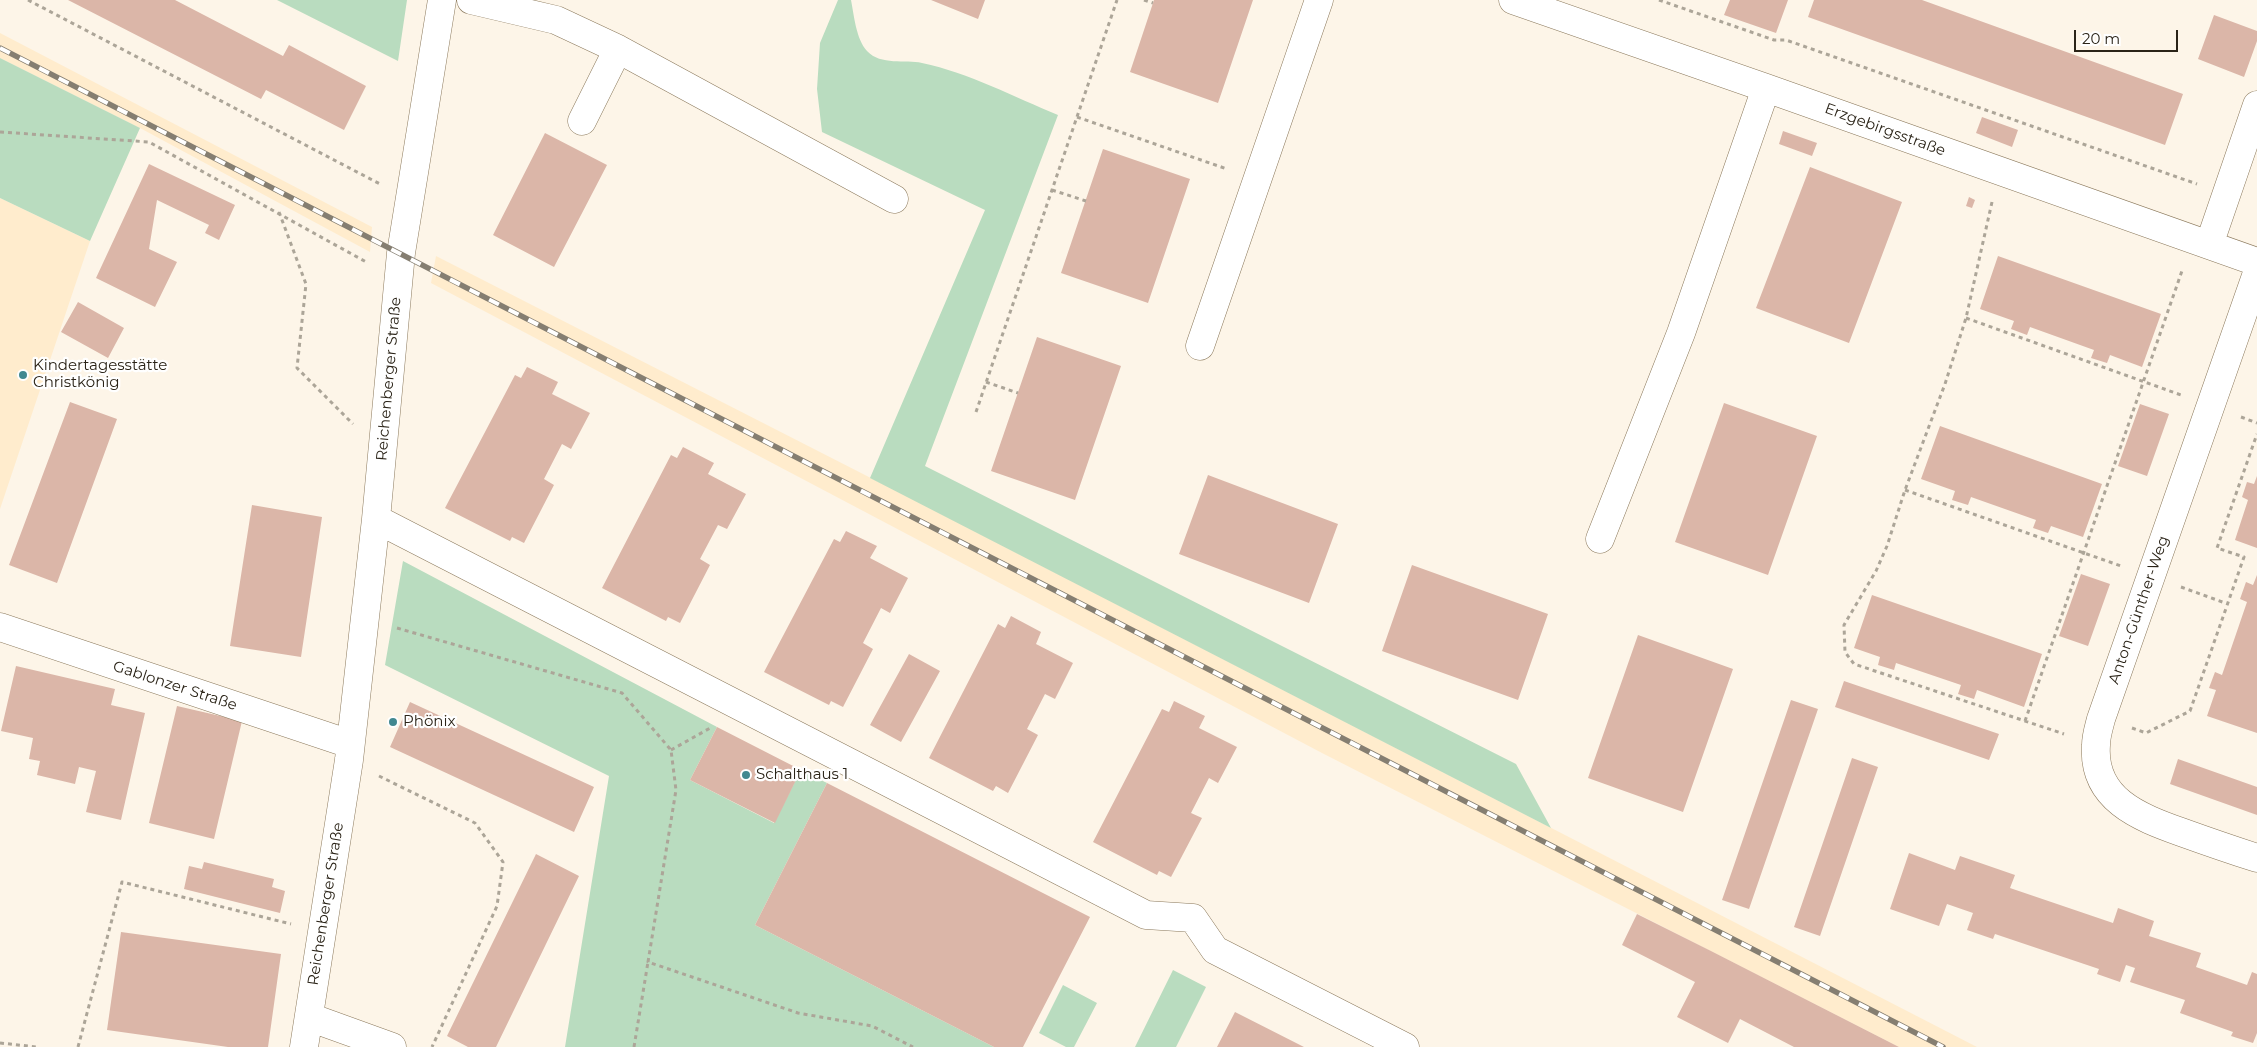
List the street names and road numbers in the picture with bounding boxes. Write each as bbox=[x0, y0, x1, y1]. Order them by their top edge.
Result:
street label: Erzgebirgsstraße bbox=[1822, 100, 1948, 160]
street label: Reichenberger Straße bbox=[373, 296, 405, 462]
street label: Anton-Günther-Weg bbox=[2105, 533, 2173, 687]
street label: Gablonzer Straße bbox=[111, 657, 239, 715]
street label: Reichenberger Straße bbox=[304, 821, 348, 987]

